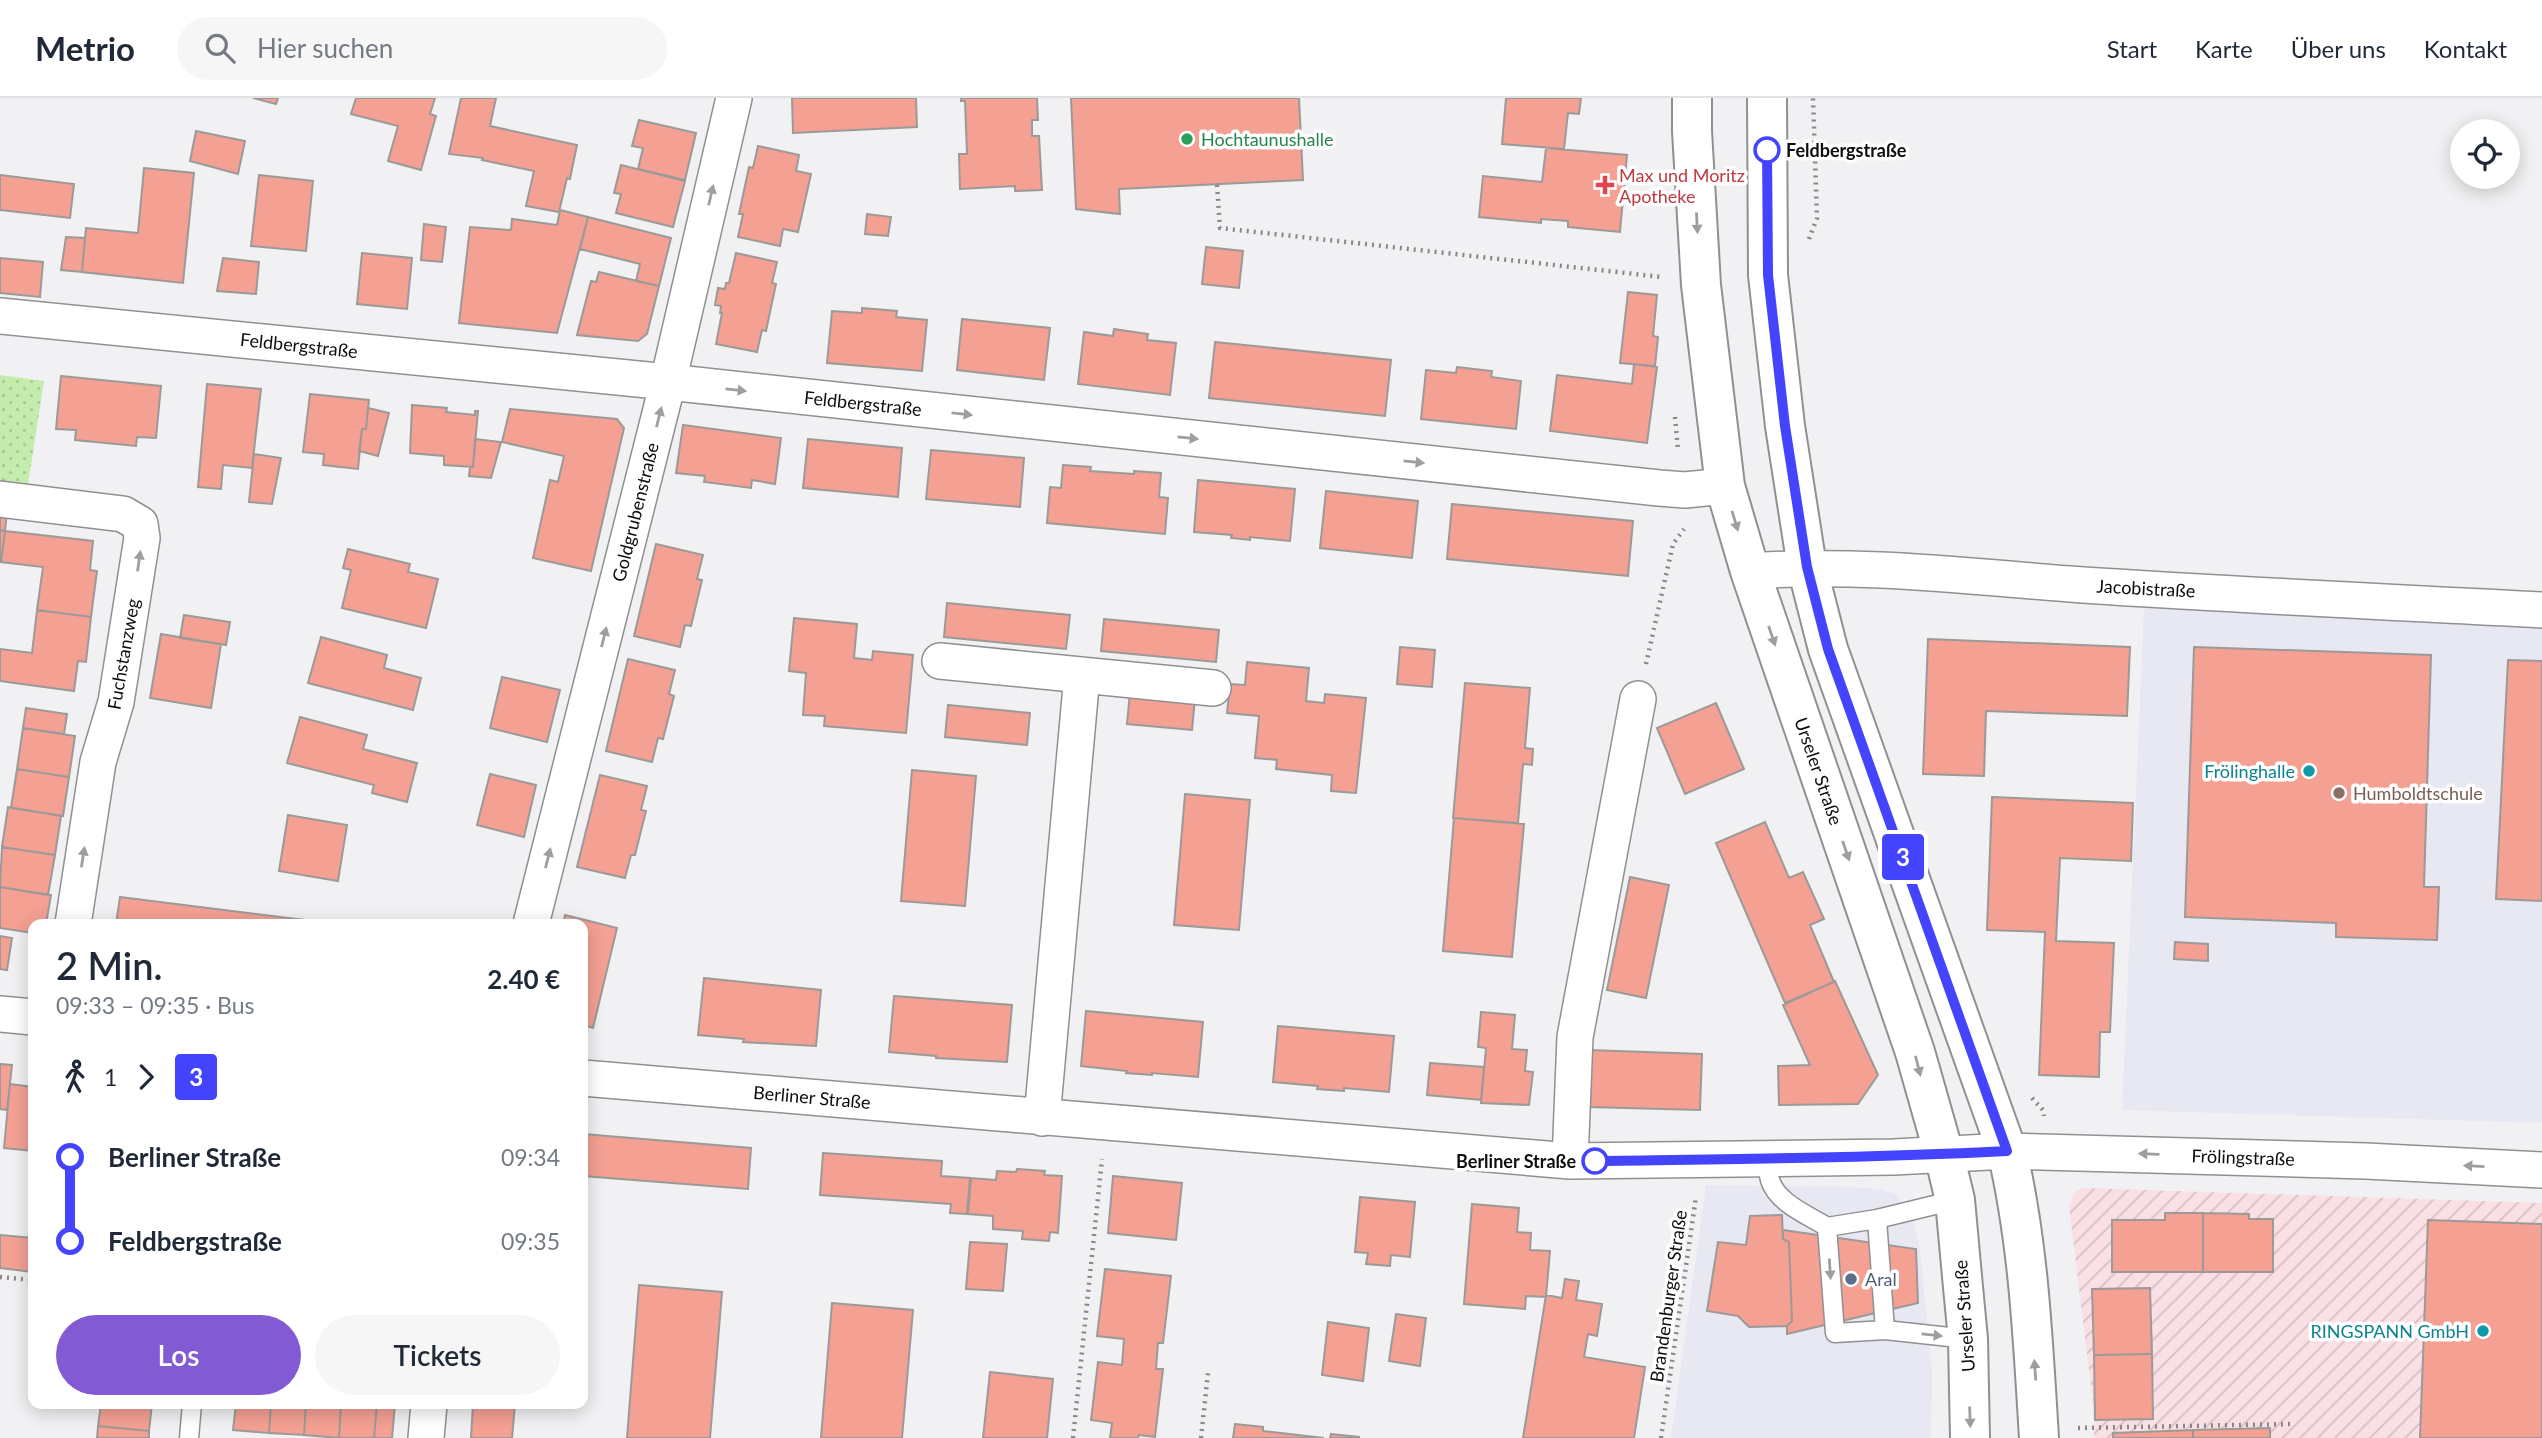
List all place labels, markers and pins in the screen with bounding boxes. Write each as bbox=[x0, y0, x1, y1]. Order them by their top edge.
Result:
place label: Hochtaunushalle bbox=[1201, 128, 1333, 150]
marker: Hochtaunushalle bbox=[1179, 131, 1195, 147]
marker: Feldbergstraße bbox=[1754, 137, 1780, 163]
place label: Feldbergstraße bbox=[1786, 139, 1907, 161]
place label: Max und Moritz Apotheke bbox=[1619, 164, 1745, 207]
marker: Max und Moritz Apotheke bbox=[1597, 177, 1613, 193]
place label: Frölinghalle bbox=[2204, 760, 2295, 782]
marker: Frölinghalle bbox=[2301, 763, 2317, 779]
place label: Humboldtschule bbox=[2353, 782, 2483, 804]
marker: Humboldtschule bbox=[2331, 785, 2347, 801]
marker: Berliner Straße bbox=[1582, 1148, 1608, 1174]
place label: Berliner Straße bbox=[1456, 1150, 1576, 1172]
place label: Aral bbox=[1865, 1268, 1897, 1290]
marker: Aral bbox=[1843, 1271, 1859, 1287]
place label: RINGSPANN GmbH bbox=[2310, 1320, 2469, 1342]
marker: RINGSPANN GmbH bbox=[2475, 1323, 2491, 1339]

